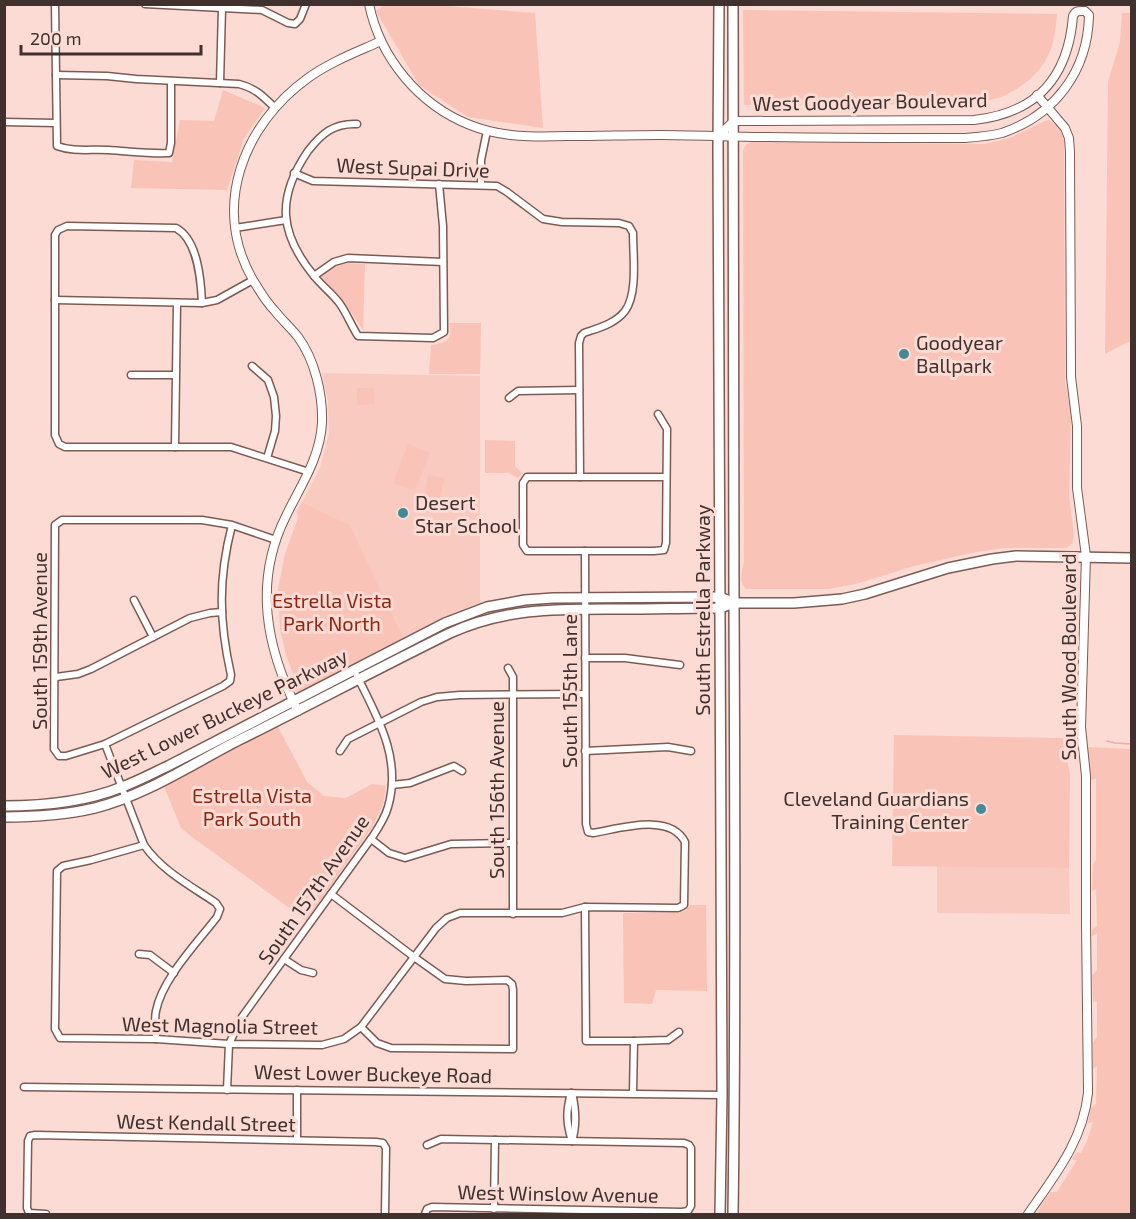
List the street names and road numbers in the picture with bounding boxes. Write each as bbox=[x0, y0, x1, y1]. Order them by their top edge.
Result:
street label: West Goodyear Boulevard bbox=[752, 87, 988, 115]
street label: West Supai Drive bbox=[336, 152, 490, 182]
street label: South Estrella Parkway bbox=[690, 504, 714, 716]
street label: South 159th Avenue bbox=[27, 552, 51, 730]
street label: South Wood Boulevard bbox=[1056, 553, 1080, 761]
street label: South 155th Lane bbox=[557, 614, 581, 768]
street label: West Lower Buckeye Parkway bbox=[97, 643, 351, 783]
street label: South 156th Avenue bbox=[484, 701, 508, 879]
street label: South 157th Avenue bbox=[252, 810, 374, 968]
street label: West Magnolia Street bbox=[122, 1011, 319, 1039]
street label: West Lower Buckeye Road bbox=[254, 1059, 492, 1087]
street label: West Kendall Street bbox=[116, 1108, 296, 1136]
street label: West Winslow Avenue bbox=[457, 1179, 659, 1207]

